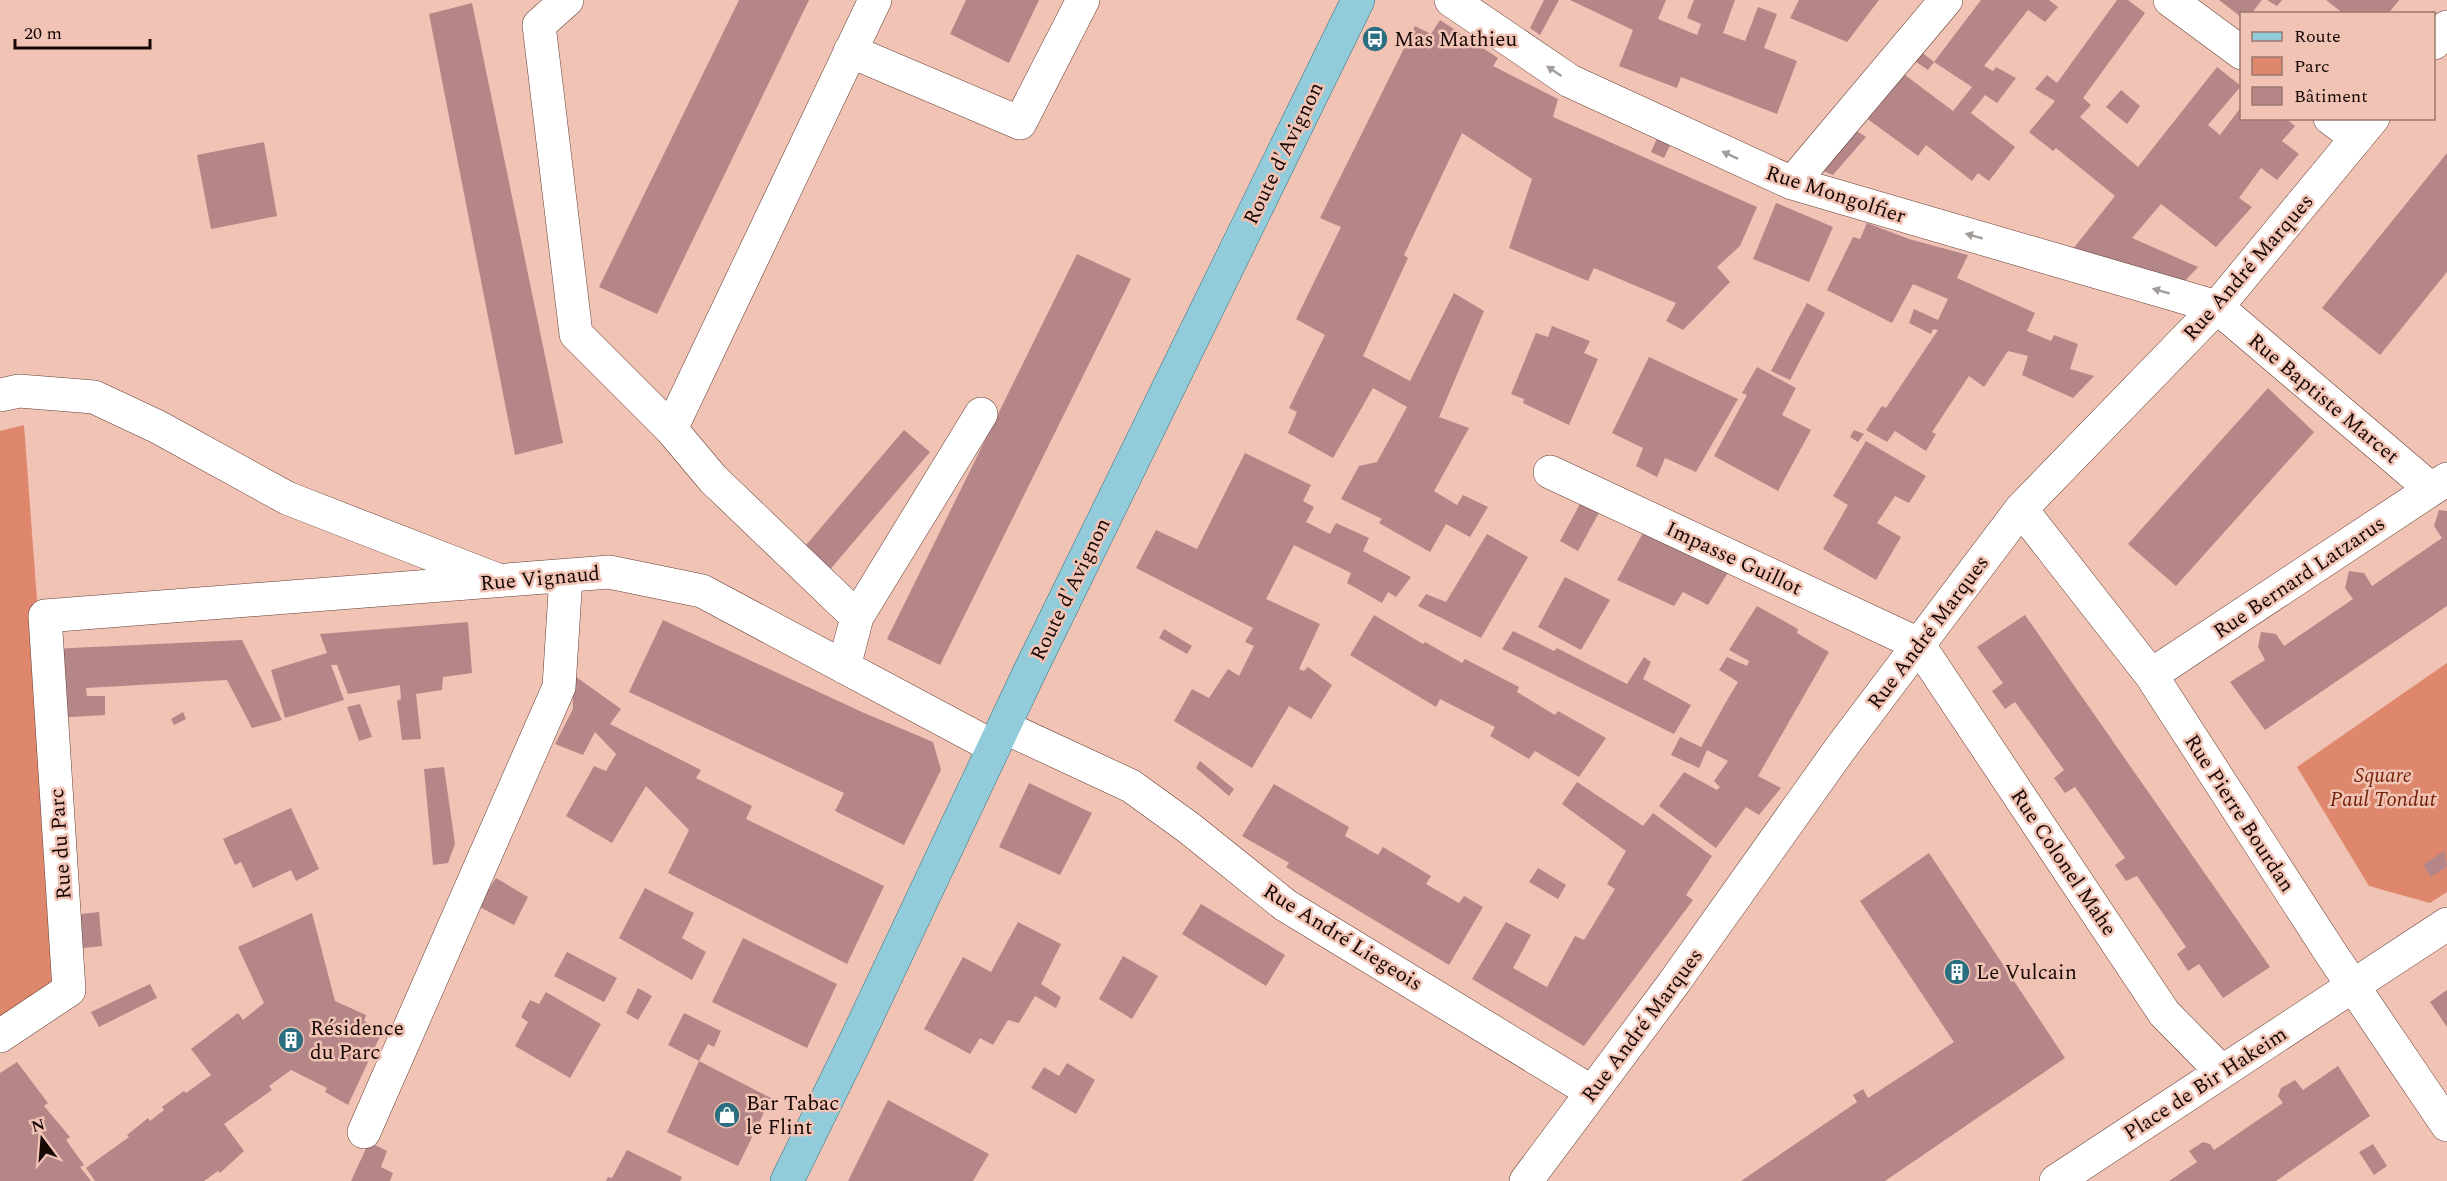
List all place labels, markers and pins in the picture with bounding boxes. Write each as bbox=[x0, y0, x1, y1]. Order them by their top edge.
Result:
bus stop icon: Mas Mathieu bbox=[1360, 24, 1390, 54]
place label: Mas Mathieu bbox=[1394, 24, 1517, 56]
building icon: Le Vulcain bbox=[1942, 957, 1972, 987]
place label: Le Vulcain bbox=[1976, 957, 2077, 989]
place label: Résidence du Parc bbox=[310, 1013, 404, 1069]
building icon: Résidence du Parc bbox=[276, 1025, 306, 1055]
place label: Bar Tabac le Flint bbox=[746, 1088, 839, 1144]
shop icon: Bar Tabac le Flint bbox=[712, 1100, 742, 1130]

